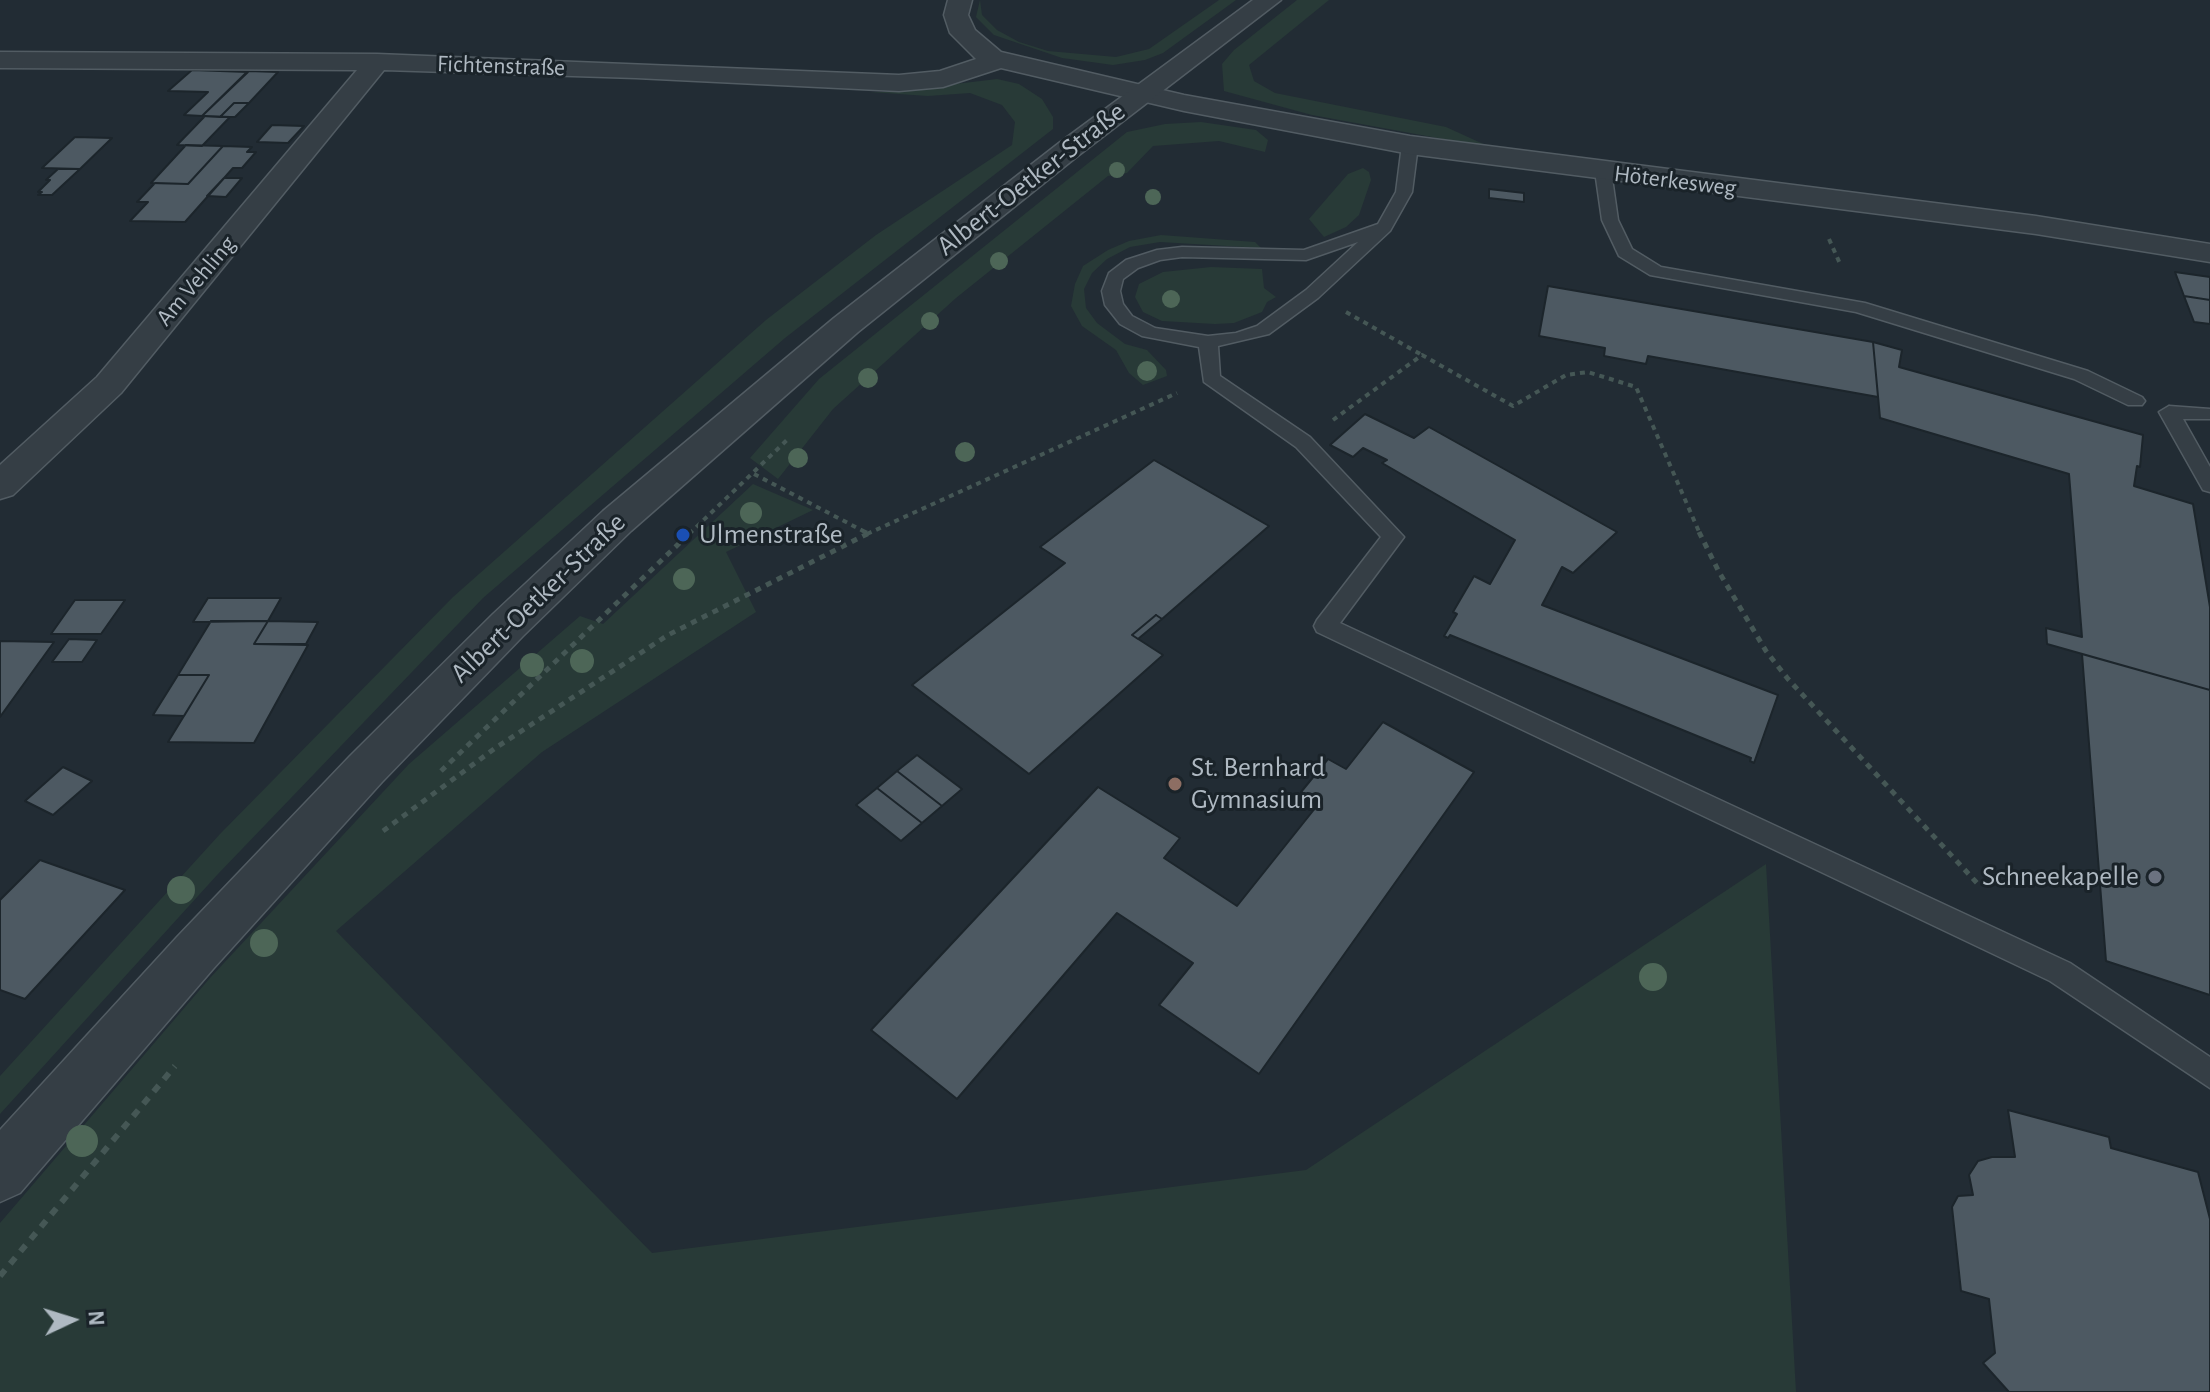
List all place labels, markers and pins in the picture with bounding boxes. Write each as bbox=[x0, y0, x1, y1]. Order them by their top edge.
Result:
place label: Ulmenstraße bbox=[699, 518, 843, 552]
marker: Ulmenstraße bbox=[674, 526, 692, 544]
place label: St. Bernhard Gymnasium bbox=[1191, 751, 1325, 817]
marker: St. Bernhard Gymnasium bbox=[1166, 775, 1184, 793]
place label: Schneekapelle bbox=[1982, 860, 2139, 894]
marker: Schneekapelle bbox=[2146, 868, 2164, 886]

